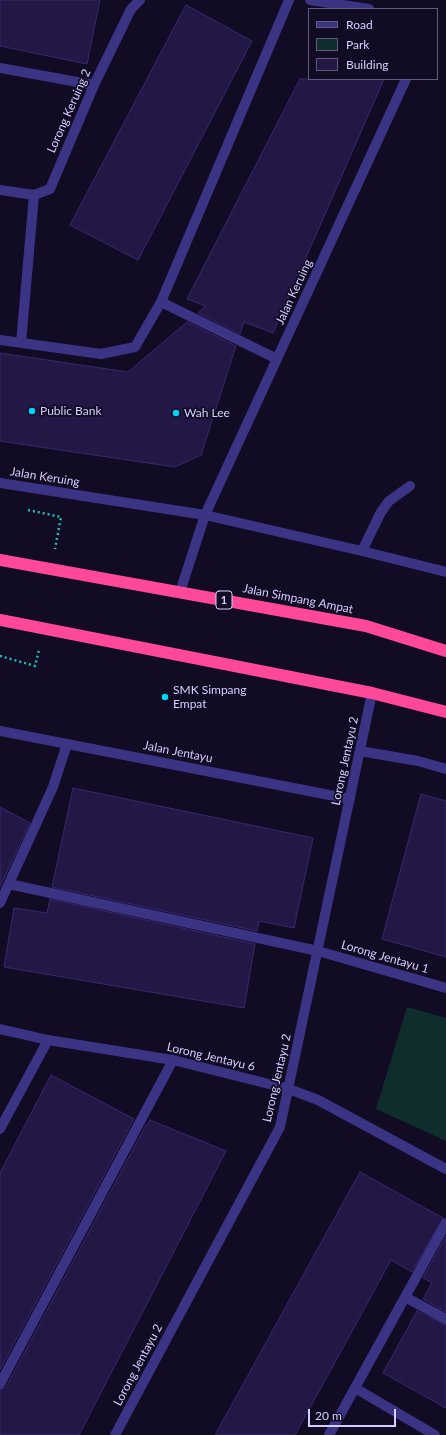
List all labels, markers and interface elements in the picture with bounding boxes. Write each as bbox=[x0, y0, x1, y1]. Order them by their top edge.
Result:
legend bbox=[308, 8, 438, 80]
text: Road bbox=[346, 17, 373, 32]
text: Park bbox=[346, 37, 369, 52]
text: Building bbox=[346, 57, 389, 72]
street label: Lorong Keruing 2 bbox=[44, 67, 94, 155]
street label: Jalan Keruing bbox=[273, 257, 315, 327]
place label: Public Bank bbox=[40, 404, 101, 418]
marker: Public Bank bbox=[27, 406, 37, 416]
place label: Wah Lee bbox=[184, 406, 230, 420]
marker: Wah Lee bbox=[171, 408, 181, 418]
street label: Jalan Keruing bbox=[9, 464, 81, 490]
street label: Jalan Simpang Ampat bbox=[242, 581, 354, 617]
road number: 1 bbox=[216, 591, 232, 609]
place label: SMK Simpang Empat bbox=[173, 683, 247, 711]
marker: SMK Simpang Empat bbox=[160, 692, 170, 702]
street label: Lorong Jentayu 2 bbox=[329, 715, 361, 807]
street label: Jalan Jentayu bbox=[142, 738, 214, 766]
street label: Lorong Jentayu 1 bbox=[340, 938, 430, 976]
street label: Lorong Jentayu 2 bbox=[260, 1032, 294, 1124]
street label: Lorong Jentayu 6 bbox=[165, 1040, 257, 1074]
street label: Lorong Jentayu 2 bbox=[110, 1322, 166, 1408]
scale bar bbox=[310, 1401, 398, 1427]
text: 20 m bbox=[315, 1408, 342, 1423]

